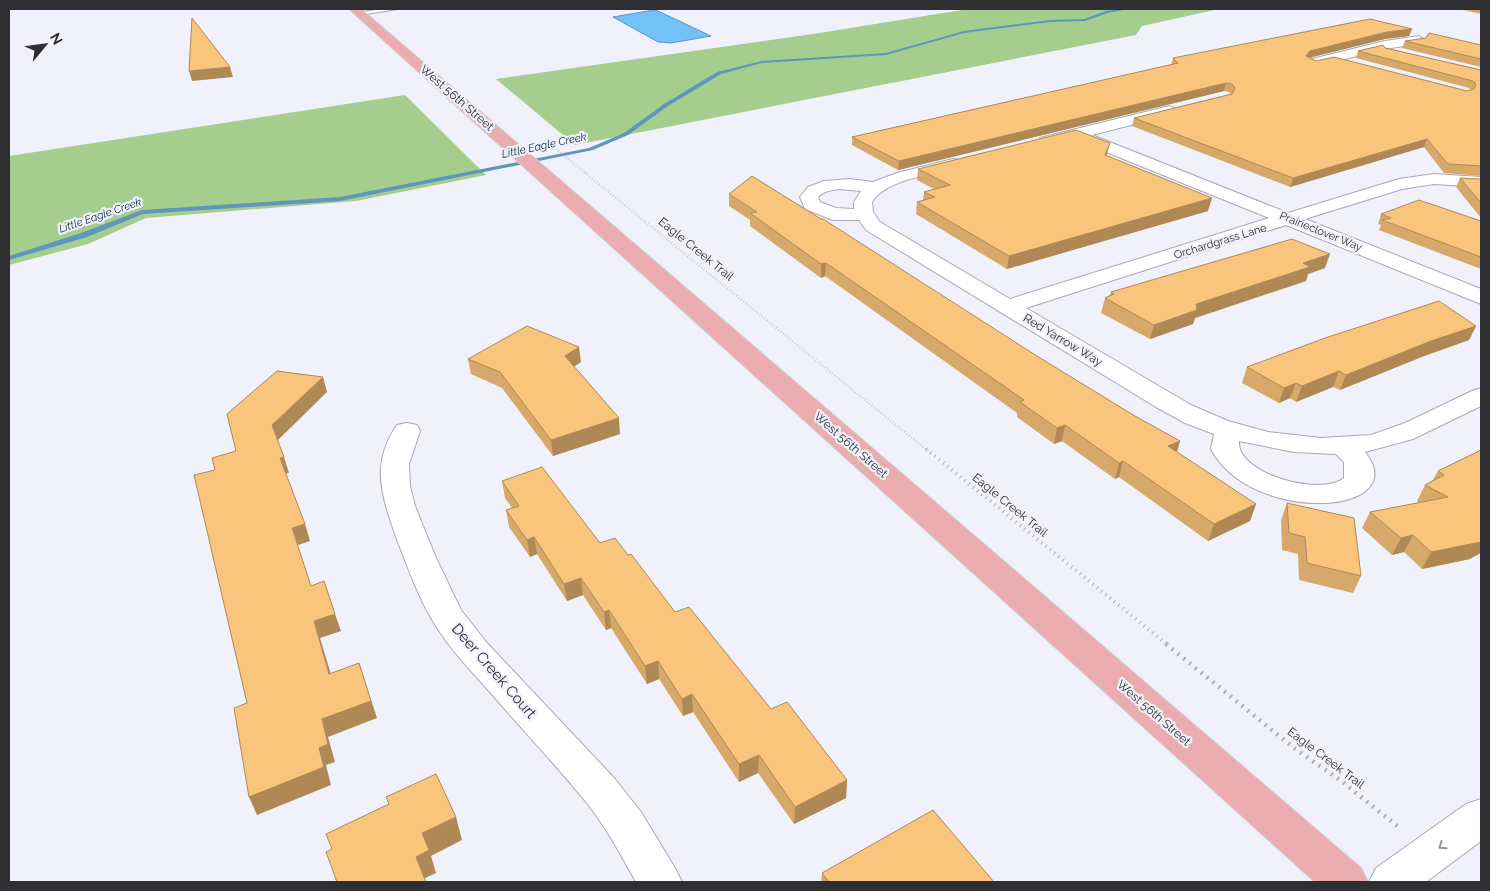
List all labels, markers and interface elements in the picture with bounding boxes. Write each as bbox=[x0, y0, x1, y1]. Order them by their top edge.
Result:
north arrow bbox=[20, 20, 70, 70]
text: N bbox=[47, 30, 66, 47]
street label: West 56th Street bbox=[417, 62, 497, 134]
water label: Little Eagle Creek bbox=[501, 130, 588, 161]
water label: Little Eagle Creek bbox=[57, 195, 143, 236]
street label: Prairieclover Way bbox=[1278, 209, 1364, 254]
street label: Eagle Creek Trail bbox=[656, 214, 737, 284]
street label: Orchardgrass Lane bbox=[1172, 221, 1269, 262]
street label: Red Yarrow Way bbox=[1021, 311, 1106, 369]
street label: West 56th Street bbox=[811, 409, 891, 481]
street label: Eagle Creek Trail bbox=[970, 470, 1051, 540]
street label: Deer Creek Court bbox=[448, 620, 540, 722]
street label: West 56th Street bbox=[1114, 677, 1194, 749]
street label: Eagle Creek Trail bbox=[1285, 724, 1368, 792]
one-way arrow bbox=[1438, 839, 1447, 849]

